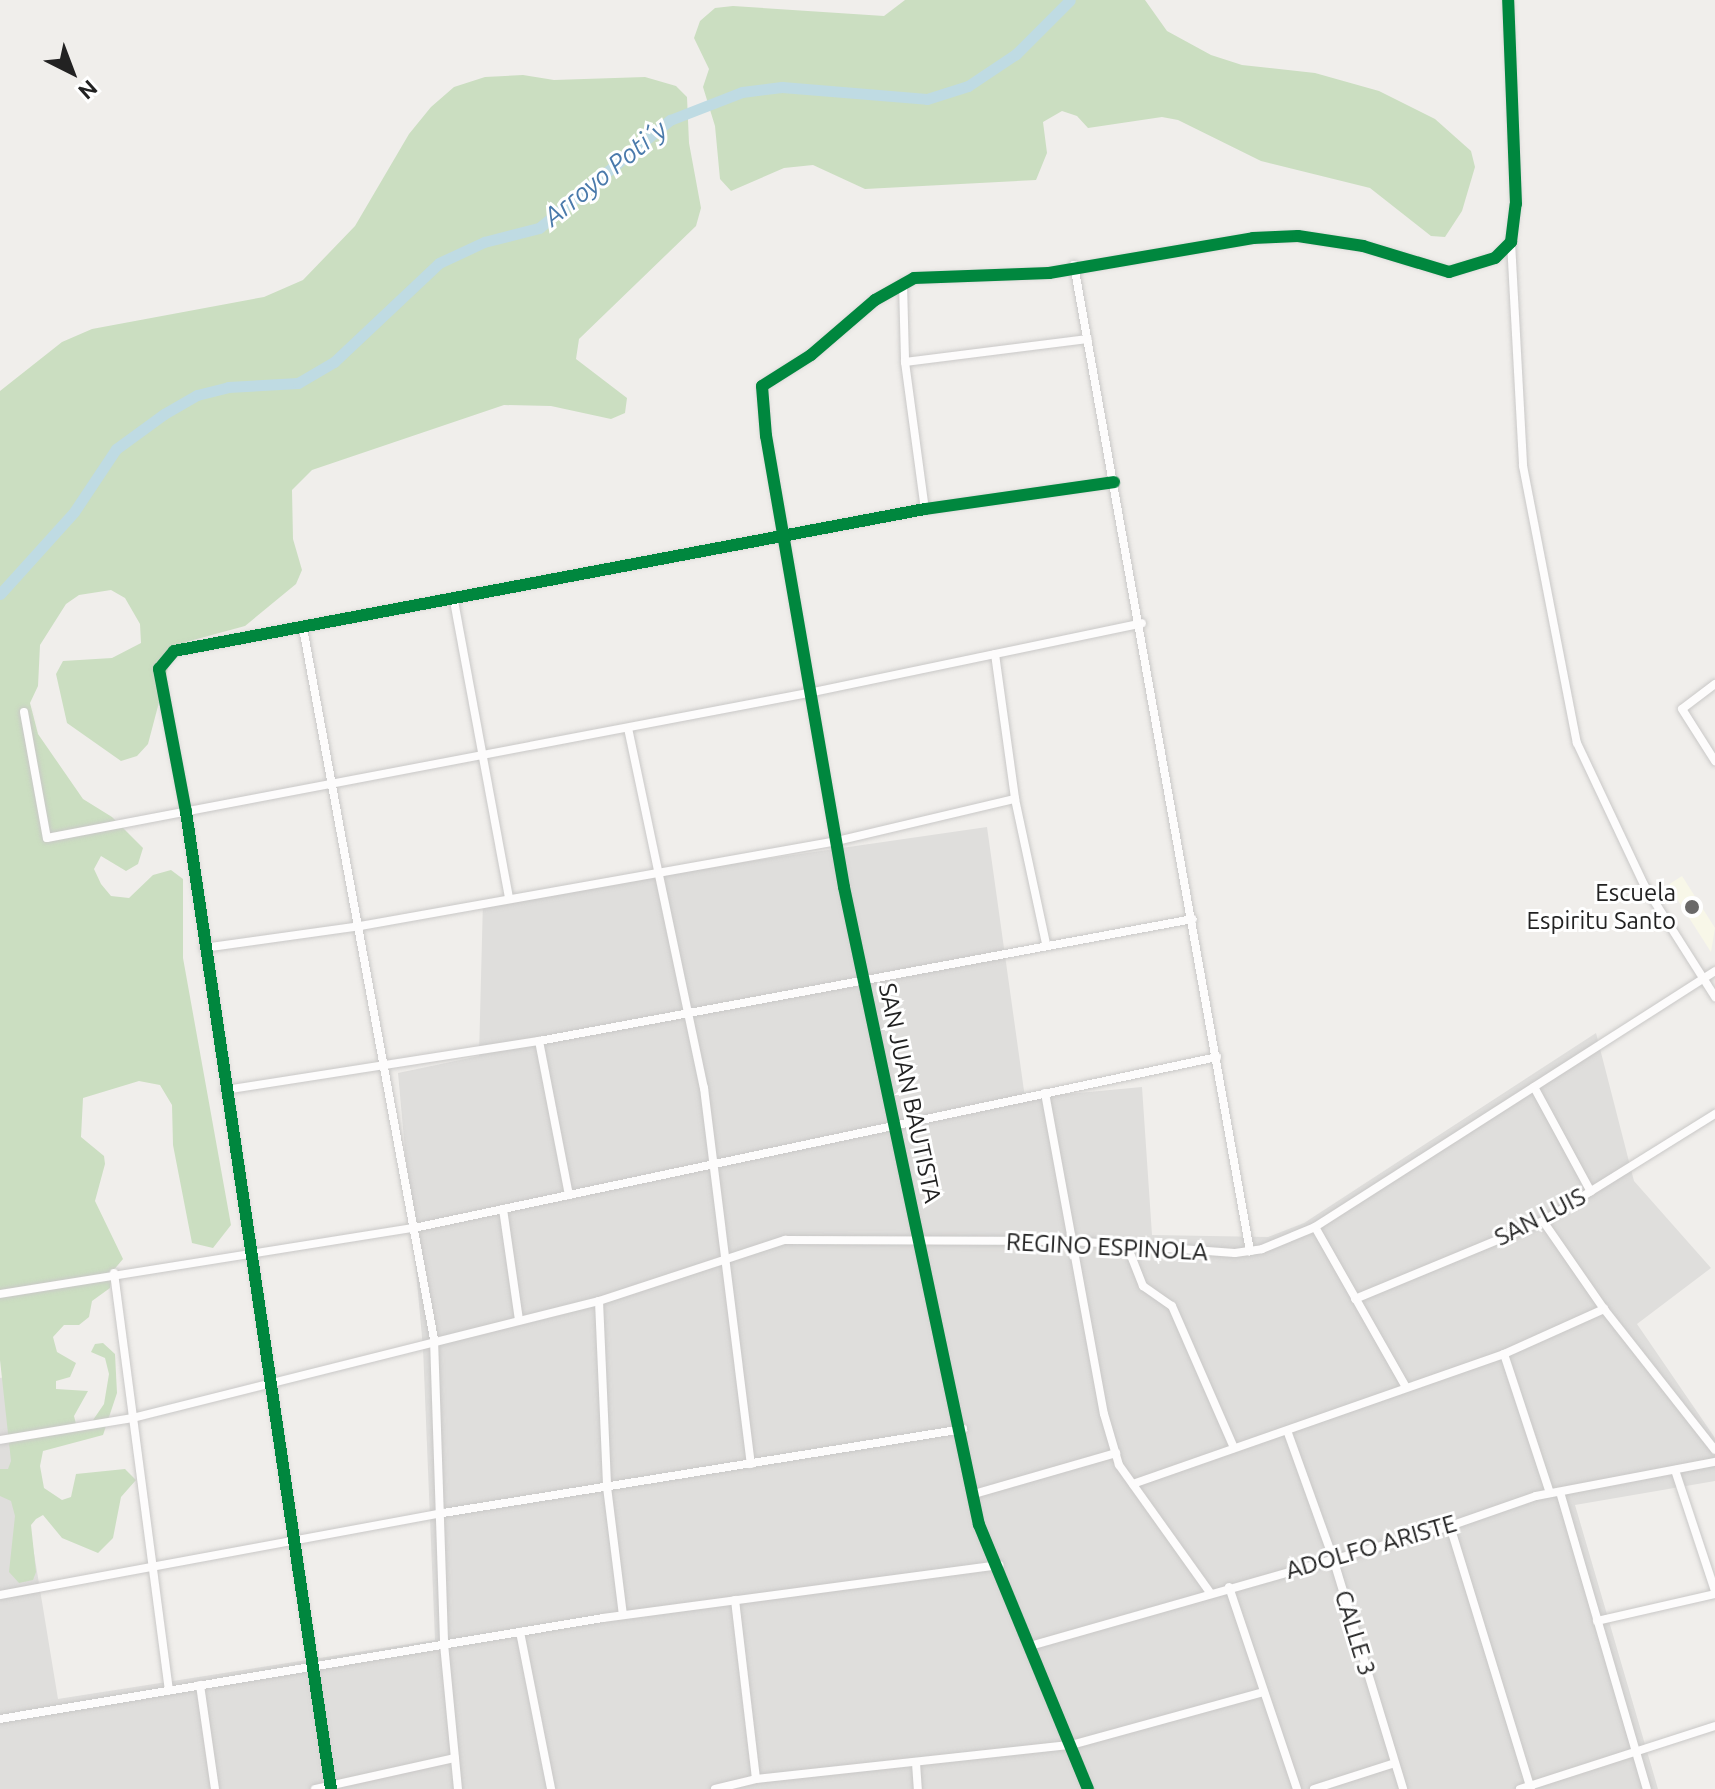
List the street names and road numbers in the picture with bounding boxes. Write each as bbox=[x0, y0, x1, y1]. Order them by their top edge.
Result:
street label: SAN JUAN BAUTISTA bbox=[873, 980, 947, 1206]
street label: SAN LUIS bbox=[1490, 1182, 1590, 1252]
street label: REGINO ESPINOLA bbox=[1005, 1227, 1209, 1267]
street label: ADOLFO ARISTE bbox=[1282, 1509, 1460, 1585]
street label: CALLE 3 bbox=[1328, 1587, 1382, 1679]

